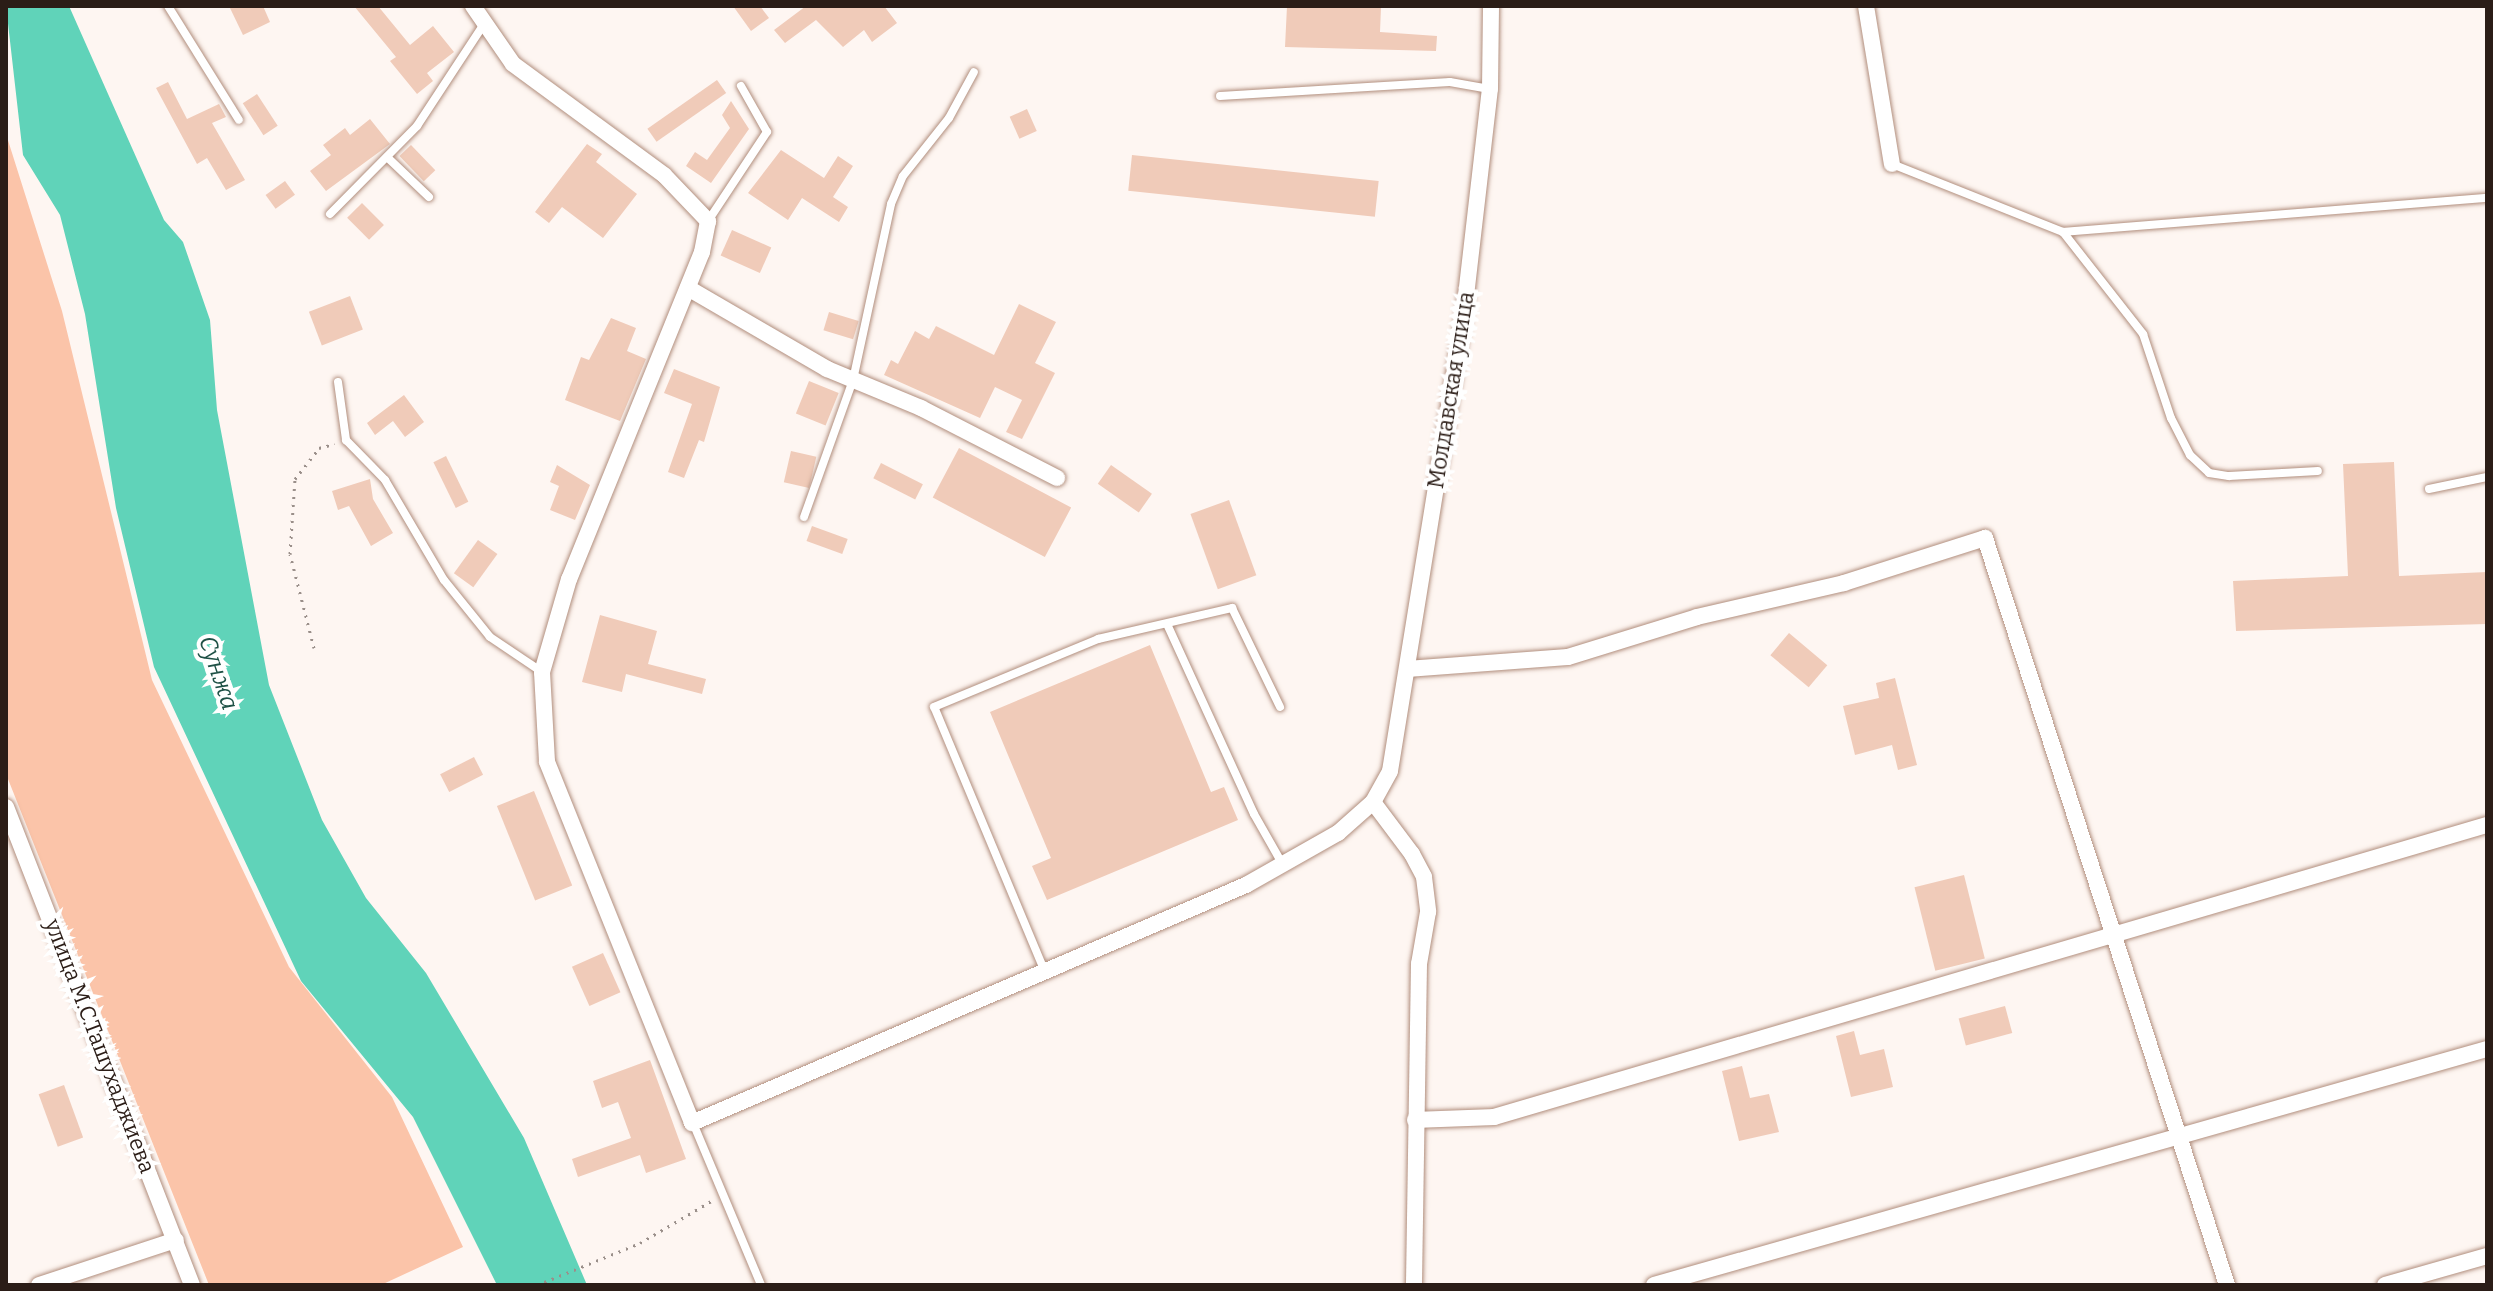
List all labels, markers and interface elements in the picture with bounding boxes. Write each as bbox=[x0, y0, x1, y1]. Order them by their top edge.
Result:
street label: Молдавская улица bbox=[1422, 290, 1480, 490]
water label: Сунжа bbox=[192, 632, 244, 714]
street label: улица М.С.Ташухаджиева bbox=[39, 915, 161, 1177]

